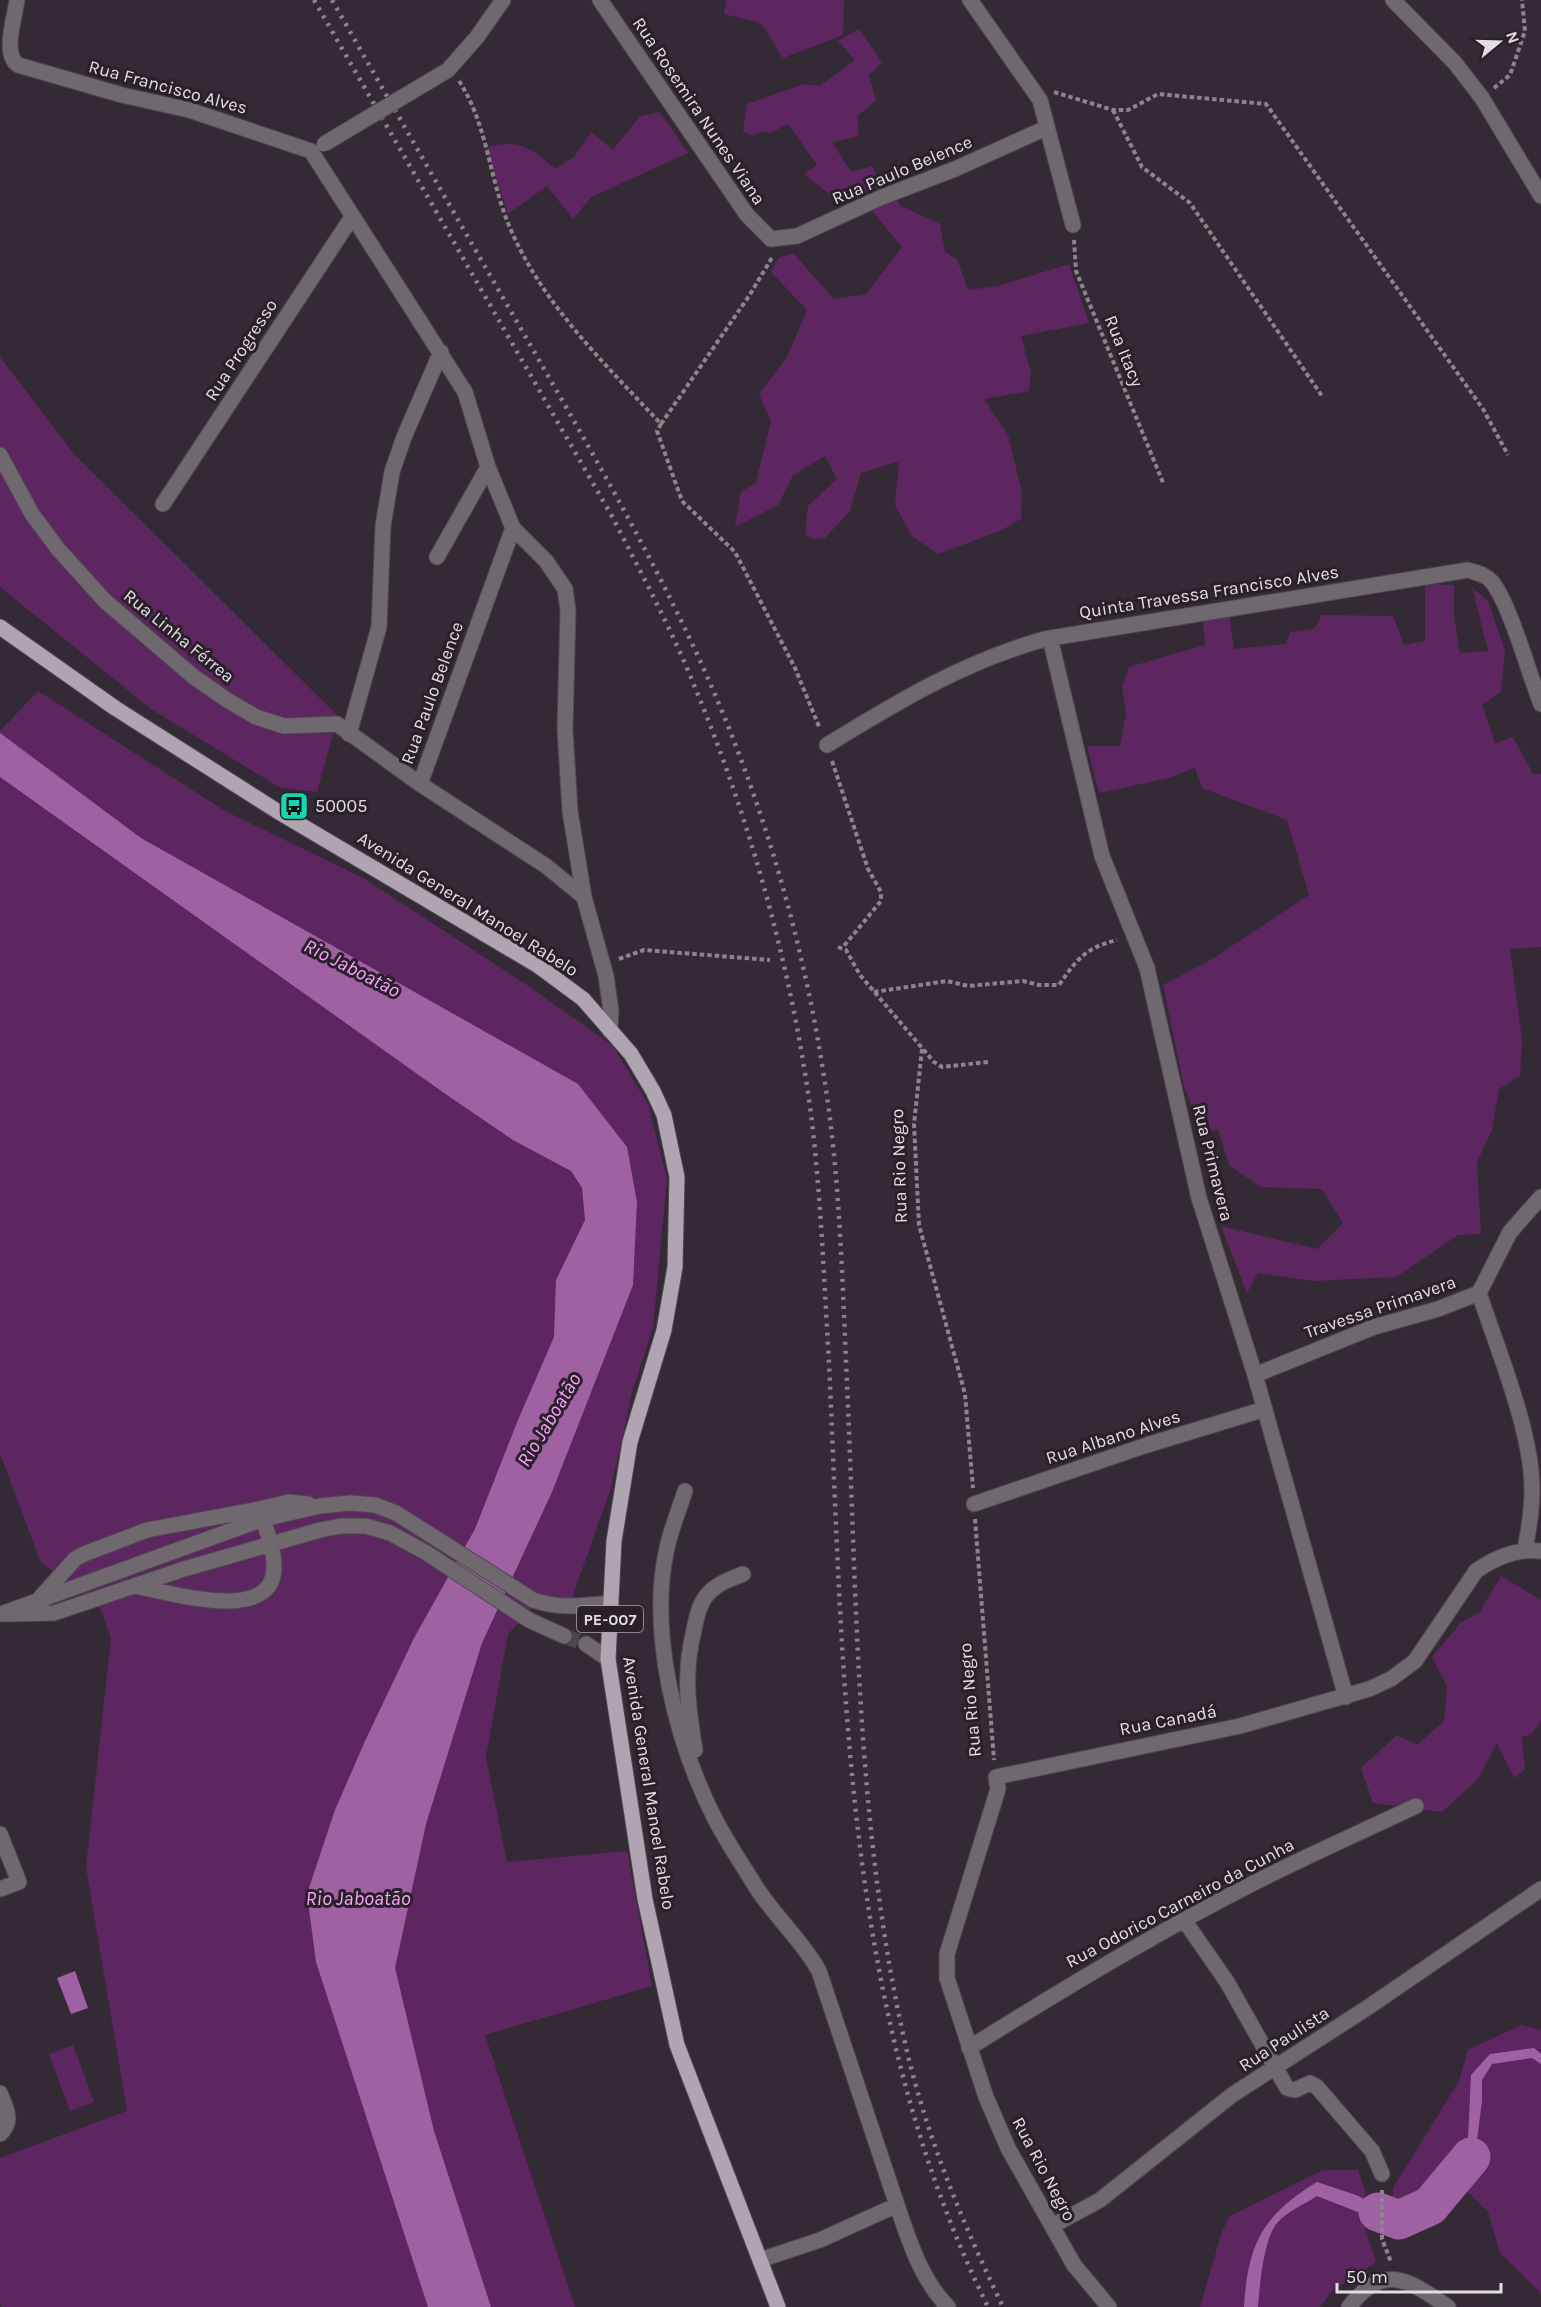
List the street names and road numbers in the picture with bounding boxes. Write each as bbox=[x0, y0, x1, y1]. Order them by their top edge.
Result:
street label: Rua Rosemira Nunes Viana bbox=[628, 13, 770, 209]
street label: Rua Francisco Alves bbox=[86, 55, 250, 119]
street label: Rua Paulo Belence bbox=[829, 131, 975, 209]
street label: Rua Progresso bbox=[200, 295, 282, 405]
street label: Rua Itacy bbox=[1100, 312, 1149, 391]
street label: Quinta Travessa Francisco Alves bbox=[1078, 561, 1340, 623]
street label: Rua Linha Férrea bbox=[119, 585, 239, 687]
street label: Rua Paulo Belence bbox=[396, 619, 468, 767]
street label: Avenida General Manoel Rabelo bbox=[354, 827, 582, 981]
street label: Rua Primavera bbox=[1188, 1102, 1238, 1224]
street label: Rua Rio Negro bbox=[886, 1108, 912, 1224]
street label: Travessa Primavera bbox=[1301, 1271, 1459, 1343]
street label: Rua Albano Alves bbox=[1043, 1405, 1183, 1469]
road number: PE-007 bbox=[577, 1606, 643, 1632]
street label: Rua Rio Negro bbox=[954, 1642, 986, 1758]
street label: Avenida General Manoel Rabelo bbox=[618, 1655, 680, 1911]
street label: Rua Canadá bbox=[1118, 1700, 1218, 1740]
street label: Rua Odorico Carneiro da Cunha bbox=[1062, 1833, 1298, 1973]
street label: Rua Paulista bbox=[1235, 2002, 1333, 2076]
street label: Rua Rio Negro bbox=[1007, 2113, 1081, 2225]

